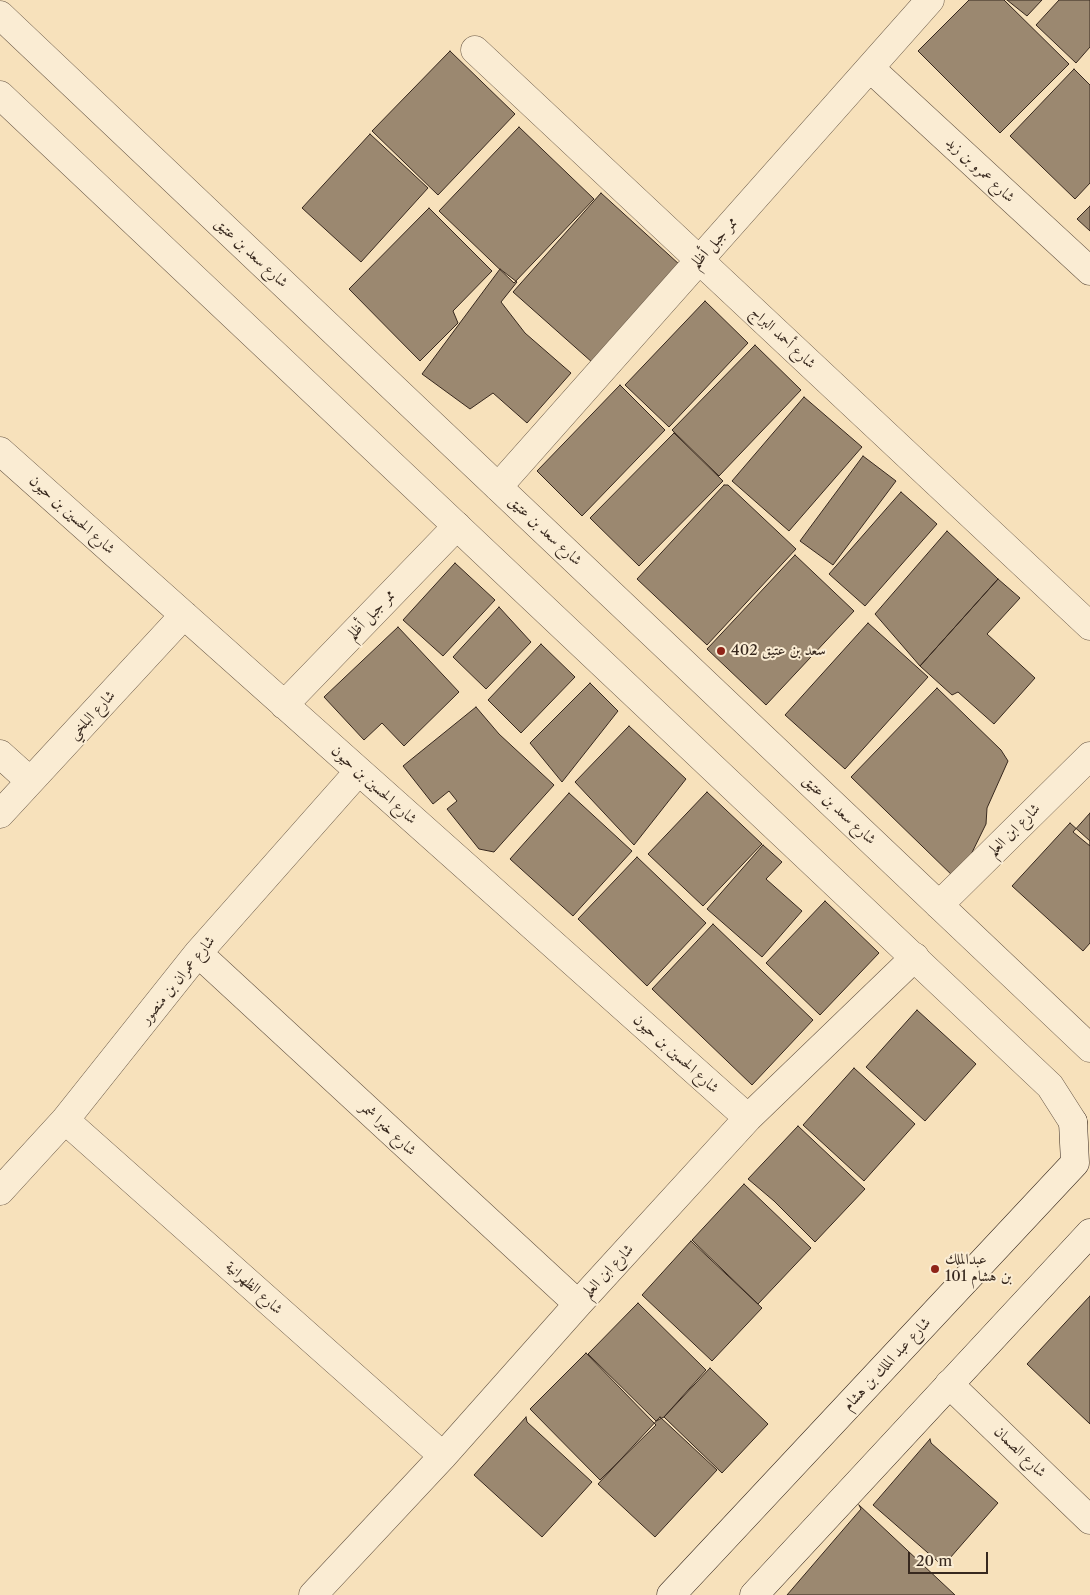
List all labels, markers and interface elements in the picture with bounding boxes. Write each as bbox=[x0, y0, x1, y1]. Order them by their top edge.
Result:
street label: شارع عمرو بن زيد bbox=[942, 133, 1018, 207]
street label: شارع سعد بن عتيق bbox=[211, 214, 291, 292]
street label: ممر جبل أظلم bbox=[686, 214, 742, 272]
street label: شارع أحمد البراج bbox=[747, 303, 819, 373]
street label: شارع الحسين بن حيون bbox=[25, 472, 119, 558]
street label: شارع سعد بن عتيق bbox=[505, 492, 585, 570]
street label: ممر جبل أظلم bbox=[343, 586, 399, 644]
place label: سعد بن عتيق 402 bbox=[731, 642, 826, 660]
marker: سعد بن عتيق 402 bbox=[715, 645, 727, 657]
street label: شارع البلخي bbox=[65, 687, 119, 743]
street label: شارع الحسين بن حيون bbox=[327, 742, 421, 828]
street label: شارع سعد بن عتيق bbox=[799, 771, 879, 849]
street label: شارع ابن العلم bbox=[984, 800, 1044, 860]
street label: شارع عمران بن منصور bbox=[137, 932, 219, 1028]
street label: شارع الحسين بن حيون bbox=[629, 1011, 723, 1097]
street label: شارع خبرا شمر bbox=[356, 1098, 420, 1160]
street label: شارع ابن العلم bbox=[579, 1240, 637, 1302]
place label: عبدالملك بن هشام 101 bbox=[945, 1251, 1012, 1286]
street label: شارع الظهرانية bbox=[222, 1258, 286, 1318]
marker: عبدالملك بن هشام 101 bbox=[929, 1263, 941, 1275]
street label: شارع عبد الملك بن هشام bbox=[839, 1314, 935, 1414]
street label: شارع الصمان bbox=[990, 1423, 1050, 1481]
scale bar bbox=[910, 1542, 990, 1574]
text: 20 m bbox=[916, 1551, 952, 1570]

